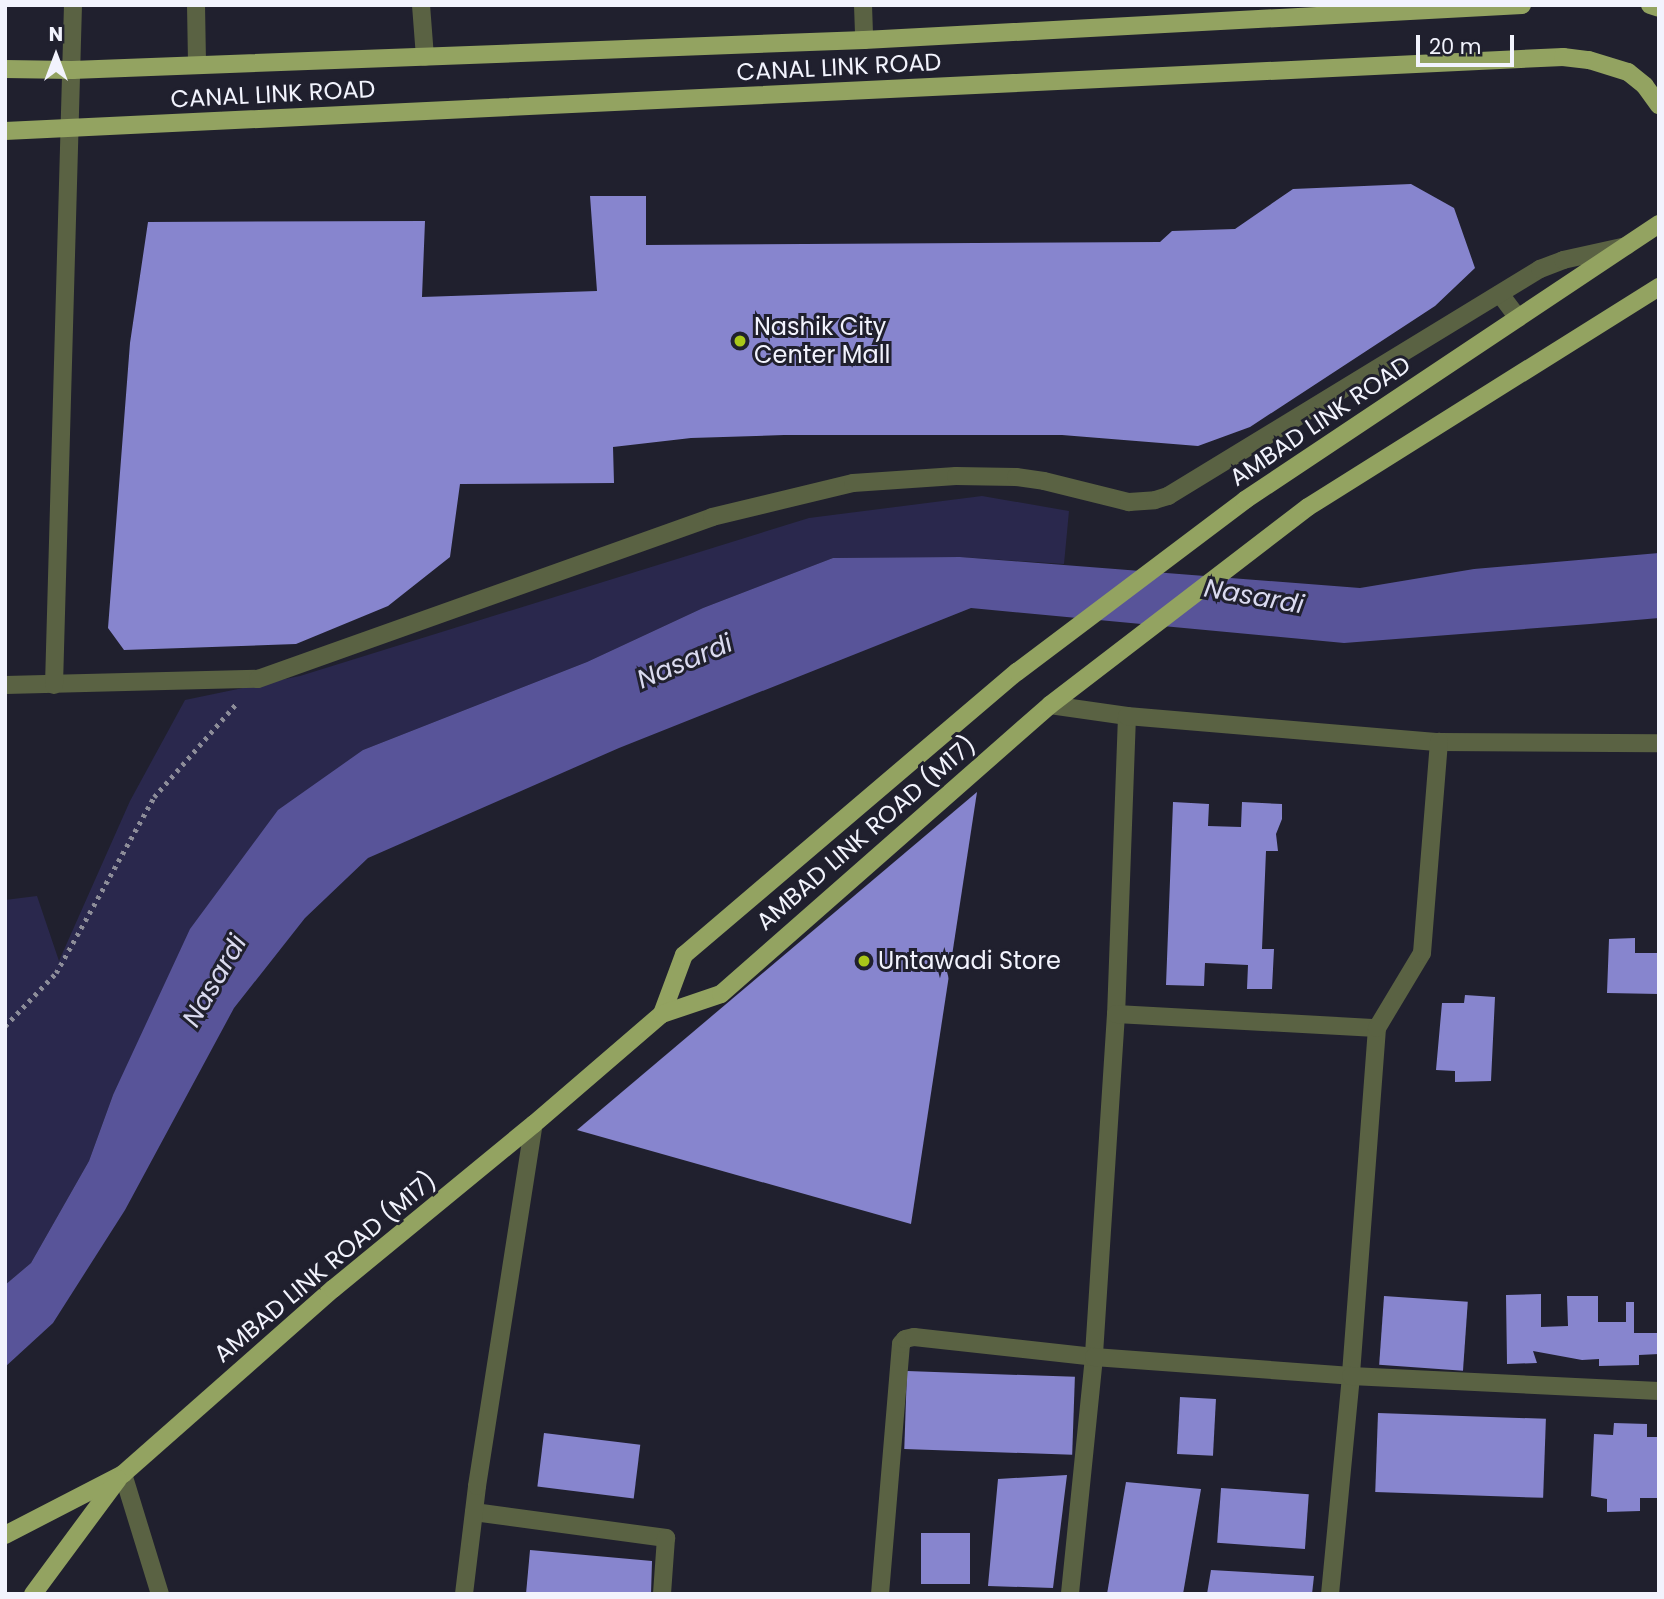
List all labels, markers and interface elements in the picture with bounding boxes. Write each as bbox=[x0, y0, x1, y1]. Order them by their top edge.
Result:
north arrow bbox=[21, 21, 91, 91]
text: N bbox=[49, 21, 63, 48]
scale bar bbox=[1419, 21, 1517, 65]
text: 20 m bbox=[1429, 32, 1482, 61]
street label: CANAL LINK ROAD bbox=[736, 47, 942, 87]
street label: CANAL LINK ROAD bbox=[170, 74, 376, 114]
place label: Nashik City Center Mall bbox=[754, 313, 890, 369]
marker: Nashik City Center Mall bbox=[732, 333, 748, 349]
street label: AMBAD LINK ROAD bbox=[1224, 350, 1416, 492]
water label: Nasardi bbox=[1202, 573, 1306, 621]
water label: Nasardi bbox=[633, 628, 737, 696]
street label: AMBAD LINK ROAD (M17) bbox=[750, 730, 982, 936]
water label: Nasardi bbox=[176, 930, 254, 1032]
place label: Untawadi Store bbox=[878, 947, 1061, 975]
marker: Untawadi Store bbox=[856, 953, 872, 969]
street label: AMBAD LINK ROAD (M17) bbox=[208, 1166, 442, 1368]

